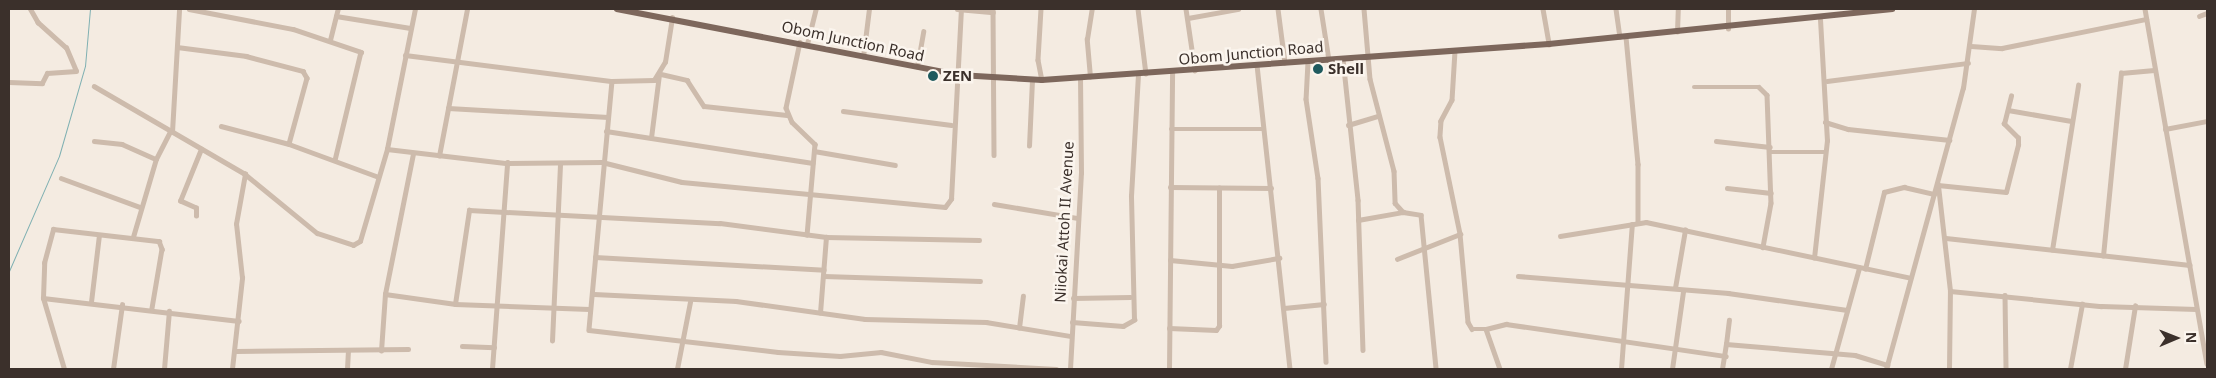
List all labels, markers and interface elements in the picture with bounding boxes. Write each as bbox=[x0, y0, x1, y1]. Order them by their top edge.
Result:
street label: Obom Junction Road bbox=[780, 17, 926, 65]
street label: Obom Junction Road bbox=[1178, 38, 1324, 68]
place label: Shell bbox=[1328, 60, 1364, 78]
marker: Shell bbox=[1312, 63, 1324, 75]
place label: ZEN bbox=[943, 67, 972, 85]
marker: ZEN bbox=[927, 70, 939, 82]
street label: Niiokai Attoh II Avenue bbox=[1051, 141, 1077, 303]
north arrow bbox=[2151, 313, 2201, 363]
text: N bbox=[2182, 332, 2201, 344]

